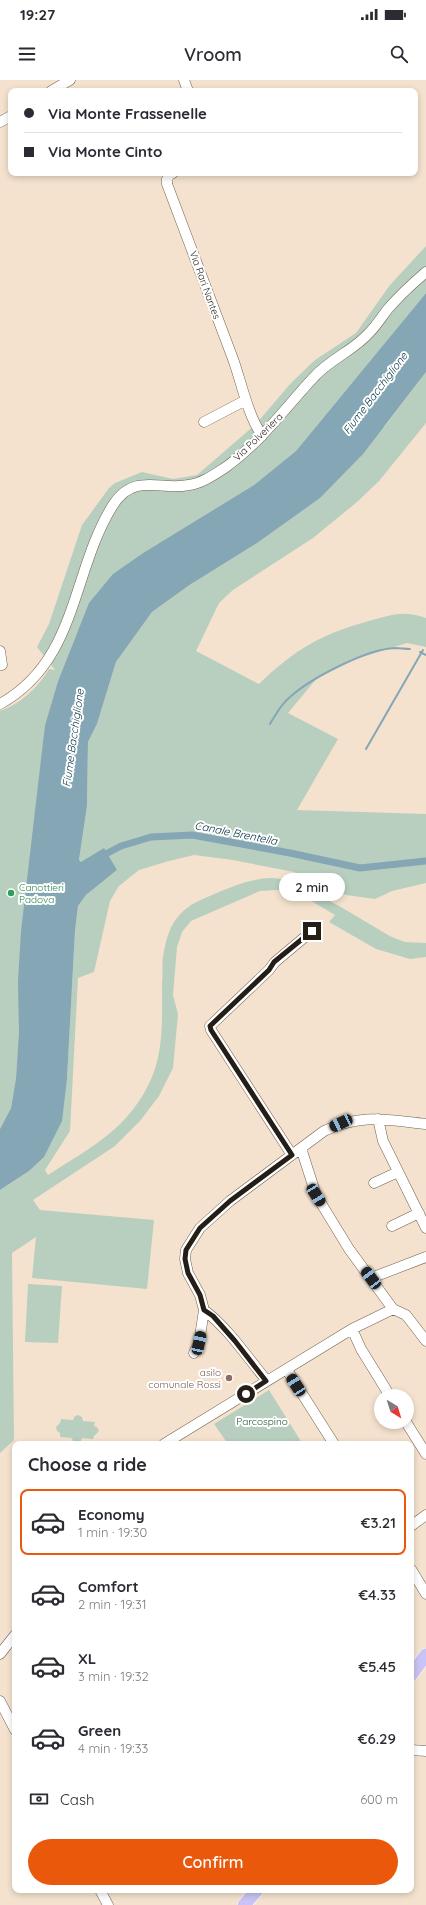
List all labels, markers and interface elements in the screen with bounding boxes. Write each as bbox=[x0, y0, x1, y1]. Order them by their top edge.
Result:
text: 19:27 bbox=[20, 5, 55, 24]
icon: menu bbox=[16, 43, 38, 65]
text: Vroom bbox=[184, 43, 242, 66]
icon: search bbox=[388, 43, 410, 65]
text: Via Monte Frassenelle bbox=[48, 104, 207, 123]
text: Via Monte Cinto bbox=[48, 142, 162, 161]
street label: Via Rari Nantes bbox=[187, 249, 224, 321]
water label: Fiume Bacchiglione bbox=[340, 349, 411, 437]
street label: Via Polveriera bbox=[231, 410, 285, 464]
water label: Fiume Bacchiglione bbox=[59, 687, 87, 788]
water label: Canale Brentella bbox=[194, 818, 280, 848]
callout: 2 min bbox=[279, 873, 345, 901]
text: 2 min bbox=[295, 879, 329, 895]
place label: Canottieri Padova bbox=[19, 881, 64, 906]
marker: Canottieri Padova bbox=[6, 888, 16, 898]
route end bbox=[303, 922, 321, 940]
car bbox=[328, 1112, 354, 1134]
car bbox=[305, 1182, 327, 1208]
car bbox=[359, 1265, 383, 1291]
car bbox=[191, 1330, 207, 1356]
place label: asilo comunale Rossi bbox=[148, 1366, 221, 1391]
car bbox=[284, 1372, 308, 1398]
marker: asilo comunale Rossi bbox=[224, 1373, 234, 1383]
route start bbox=[237, 1385, 255, 1403]
north arrow bbox=[374, 1389, 414, 1429]
map controls bbox=[374, 1389, 414, 1429]
park label: Parcospino bbox=[236, 1415, 288, 1428]
text: Choose a ride bbox=[28, 1453, 147, 1476]
icon: car bbox=[30, 1504, 66, 1540]
text: Economy bbox=[78, 1505, 145, 1524]
text: €3.21 bbox=[361, 1513, 396, 1532]
text: 1 min · 19:30 bbox=[78, 1524, 147, 1540]
icon: car bbox=[30, 1576, 66, 1612]
text: Comfort bbox=[78, 1577, 139, 1596]
text: €4.33 bbox=[358, 1585, 396, 1604]
text: 2 min · 19:31 bbox=[78, 1596, 147, 1612]
icon: car bbox=[30, 1648, 66, 1684]
text: XL bbox=[78, 1649, 96, 1668]
text: €5.45 bbox=[358, 1657, 396, 1676]
text: 3 min · 19:32 bbox=[78, 1668, 149, 1684]
icon: car bbox=[30, 1720, 66, 1756]
text: Green bbox=[78, 1721, 121, 1740]
text: €6.29 bbox=[358, 1729, 396, 1748]
text: 4 min · 19:33 bbox=[78, 1740, 148, 1756]
icon: cash bbox=[28, 1788, 50, 1810]
text: Cash bbox=[60, 1790, 94, 1809]
text: 600 m bbox=[360, 1791, 398, 1807]
button: Confirm bbox=[28, 1839, 398, 1885]

